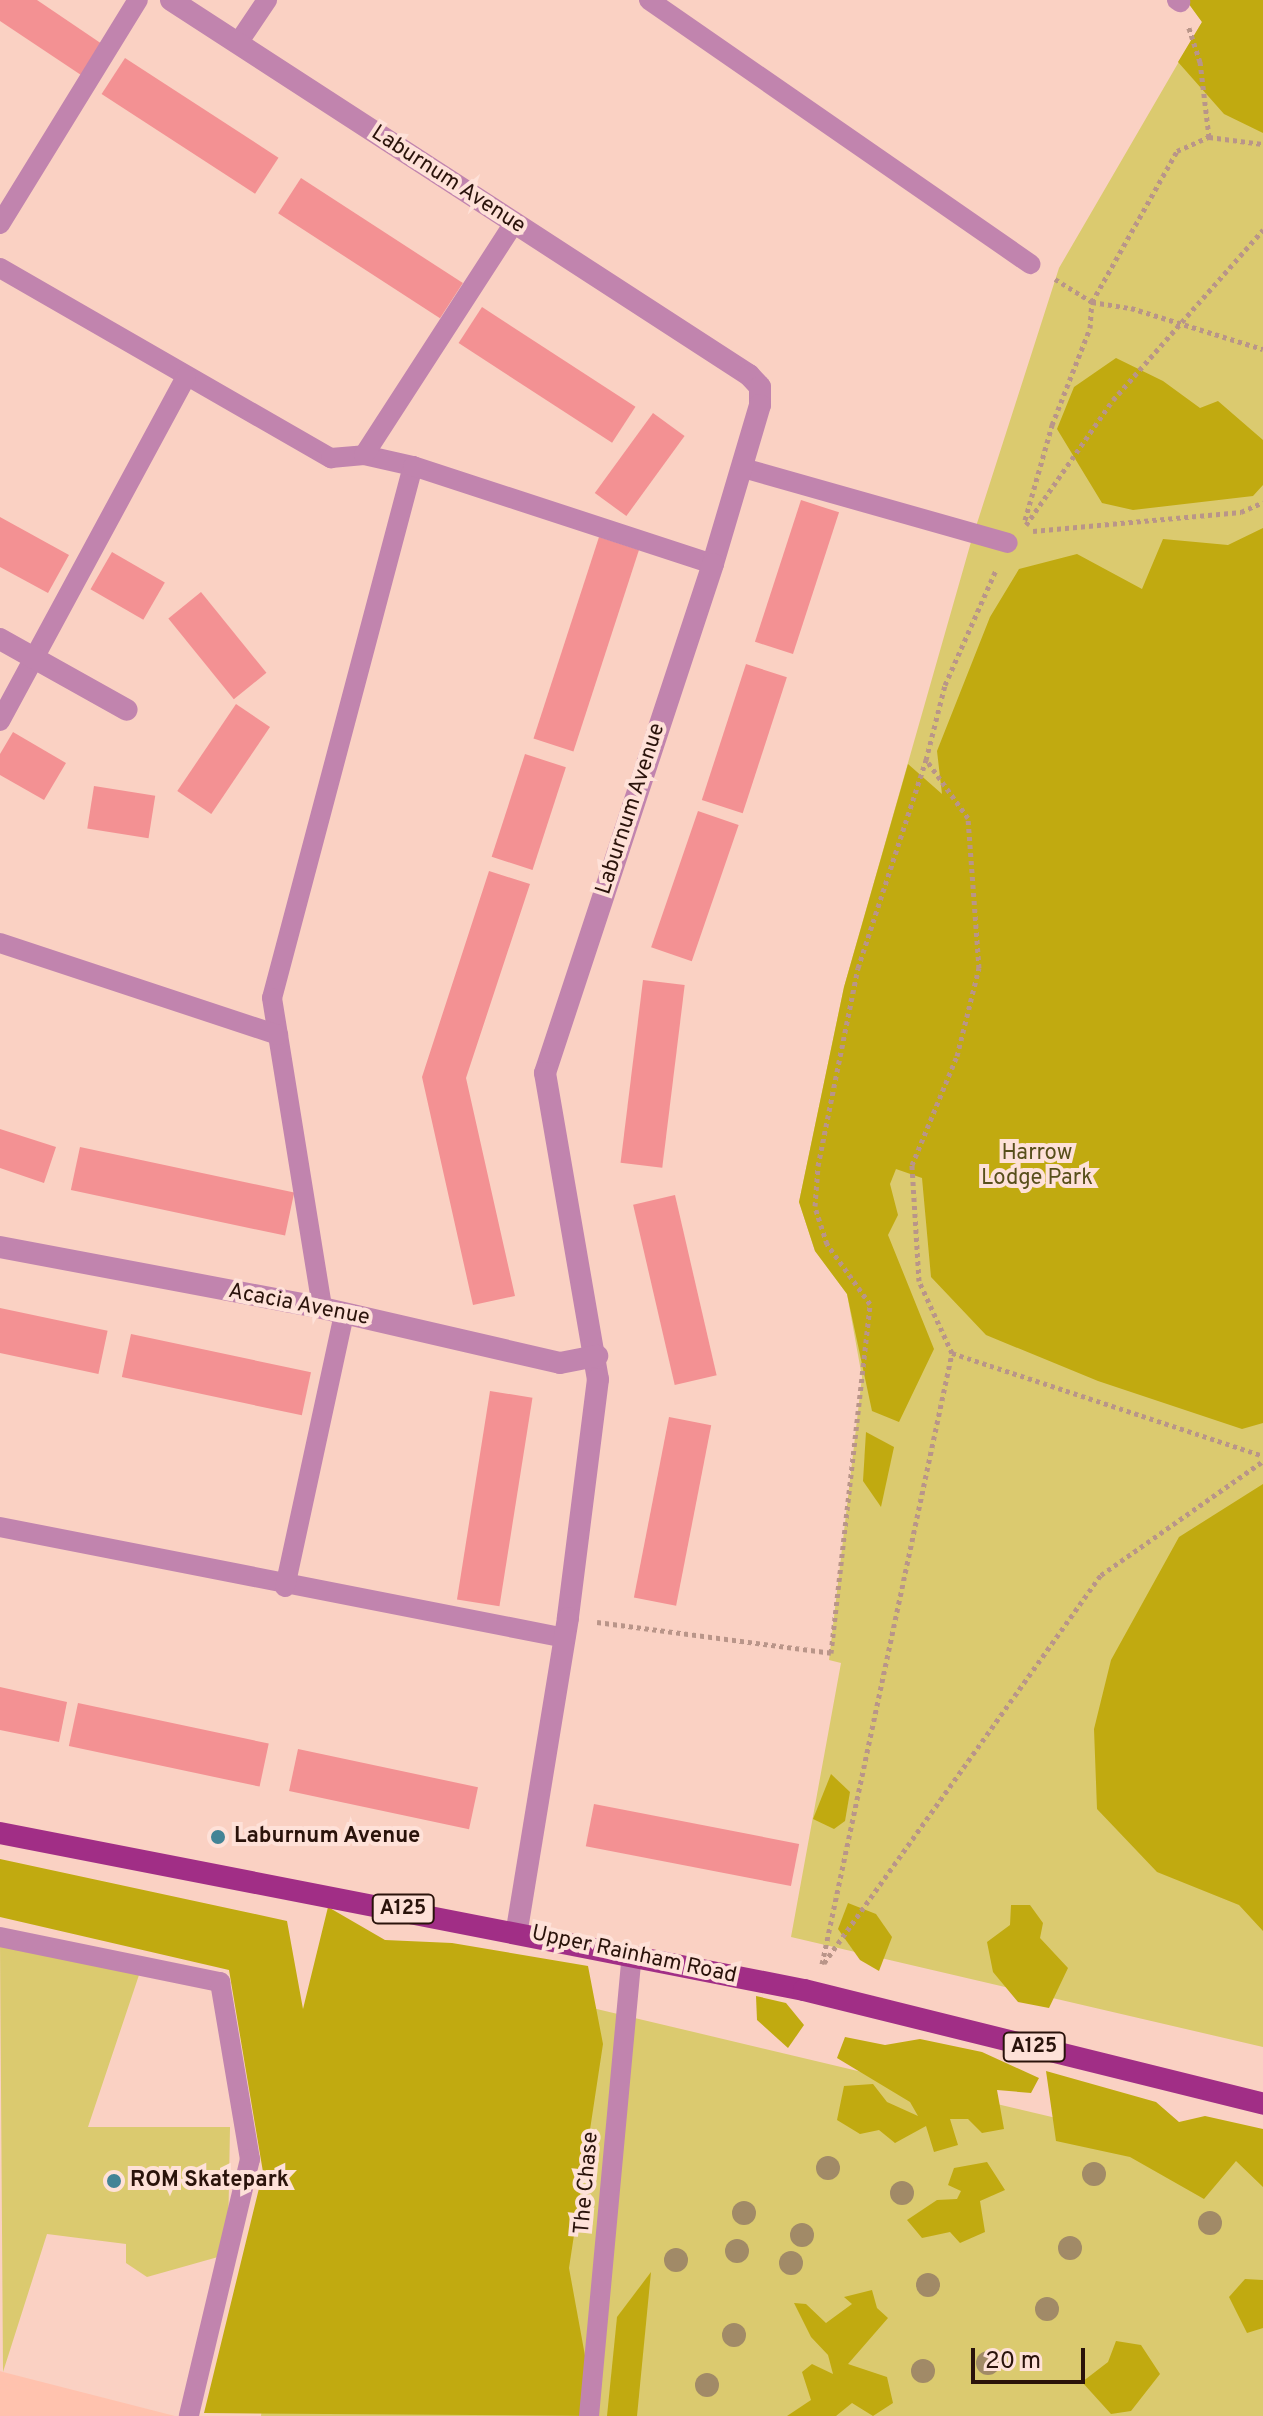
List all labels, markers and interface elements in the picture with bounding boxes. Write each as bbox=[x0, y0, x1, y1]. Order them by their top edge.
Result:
street label: Laburnum Avenue bbox=[366, 120, 530, 240]
street label: Laburnum Avenue bbox=[591, 720, 671, 898]
park label: Harrow Lodge Park bbox=[981, 1140, 1093, 1192]
street label: Acacia Avenue bbox=[226, 1278, 372, 1332]
place label: Laburnum Avenue bbox=[234, 1824, 421, 1850]
marker: Laburnum Avenue bbox=[209, 1828, 227, 1846]
road number: A125 bbox=[371, 1893, 435, 1925]
street label: Upper Rainham Road bbox=[529, 1920, 739, 1990]
road number: A125 bbox=[1002, 2031, 1066, 2063]
street label: The Chase bbox=[569, 2131, 605, 2235]
place label: ROM Skatepark bbox=[130, 2168, 289, 2194]
marker: ROM Skatepark bbox=[105, 2172, 123, 2190]
scale bar bbox=[975, 2332, 1089, 2382]
text: 20 m bbox=[985, 2347, 1041, 2377]

